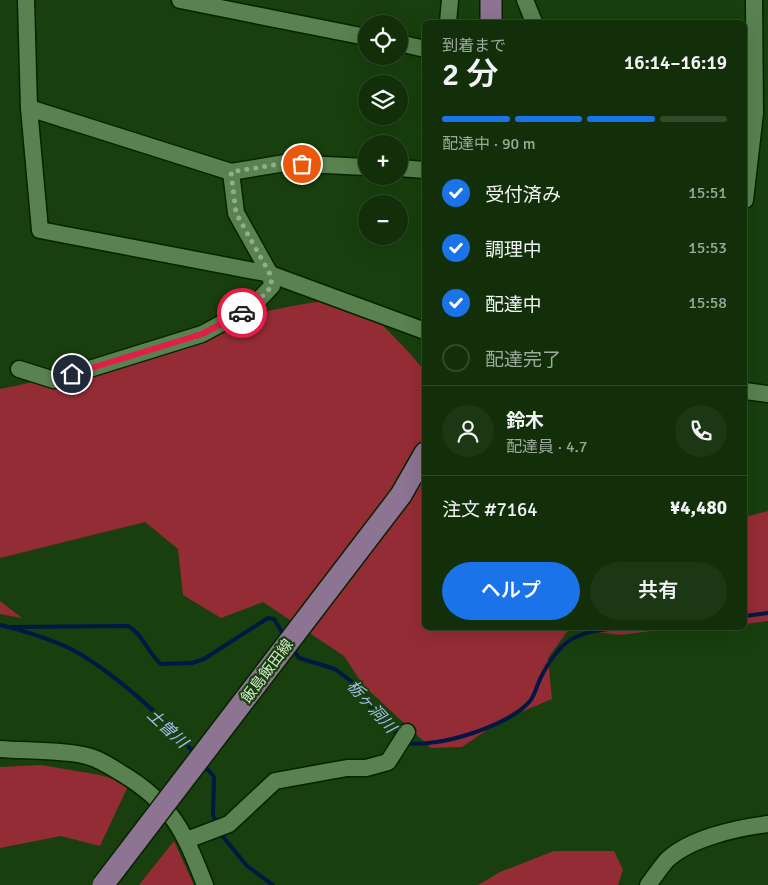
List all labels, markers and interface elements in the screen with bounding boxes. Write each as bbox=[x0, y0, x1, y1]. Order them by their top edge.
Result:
map controls bbox=[358, 15, 408, 245]
button: locate bbox=[358, 15, 408, 65]
text: 到着まで bbox=[442, 36, 506, 56]
text: 16:14–16:19 bbox=[624, 51, 727, 75]
text: 2 分 bbox=[442, 55, 498, 94]
button: layers bbox=[358, 75, 408, 125]
text: 配達中 · 90 m bbox=[442, 134, 535, 154]
button: + bbox=[358, 135, 408, 185]
pin bbox=[281, 143, 323, 185]
icon: bag bbox=[288, 150, 316, 178]
icon: check bbox=[442, 179, 470, 207]
text: 受付済み bbox=[485, 183, 561, 207]
text: 15:51 bbox=[688, 183, 727, 203]
button: − bbox=[358, 195, 408, 245]
icon: check bbox=[442, 234, 470, 262]
text: 調理中 bbox=[485, 238, 542, 262]
text: 15:53 bbox=[688, 238, 727, 258]
courier bbox=[217, 288, 267, 338]
icon: check bbox=[442, 289, 470, 317]
text: 配達中 bbox=[485, 293, 542, 317]
text: 15:58 bbox=[688, 293, 727, 313]
icon: car bbox=[228, 299, 256, 327]
text: 配達完了 bbox=[485, 348, 561, 372]
pin bbox=[51, 353, 93, 395]
icon: home bbox=[58, 360, 86, 388]
button: person bbox=[442, 405, 494, 457]
button: phone bbox=[675, 405, 727, 457]
text: 鈴木 bbox=[506, 409, 544, 433]
text: 配達員 · 4.7 bbox=[506, 437, 587, 457]
text: ¥4,480 bbox=[670, 496, 727, 520]
text: 注文 #7164 bbox=[442, 498, 537, 522]
button: ヘルプ bbox=[442, 562, 580, 620]
button: 共有 bbox=[590, 562, 727, 620]
street label: 飯島飯田線 bbox=[237, 636, 297, 706]
water label: 栃ヶ洞川 bbox=[342, 676, 401, 739]
water label: 土曽川 bbox=[143, 705, 193, 754]

